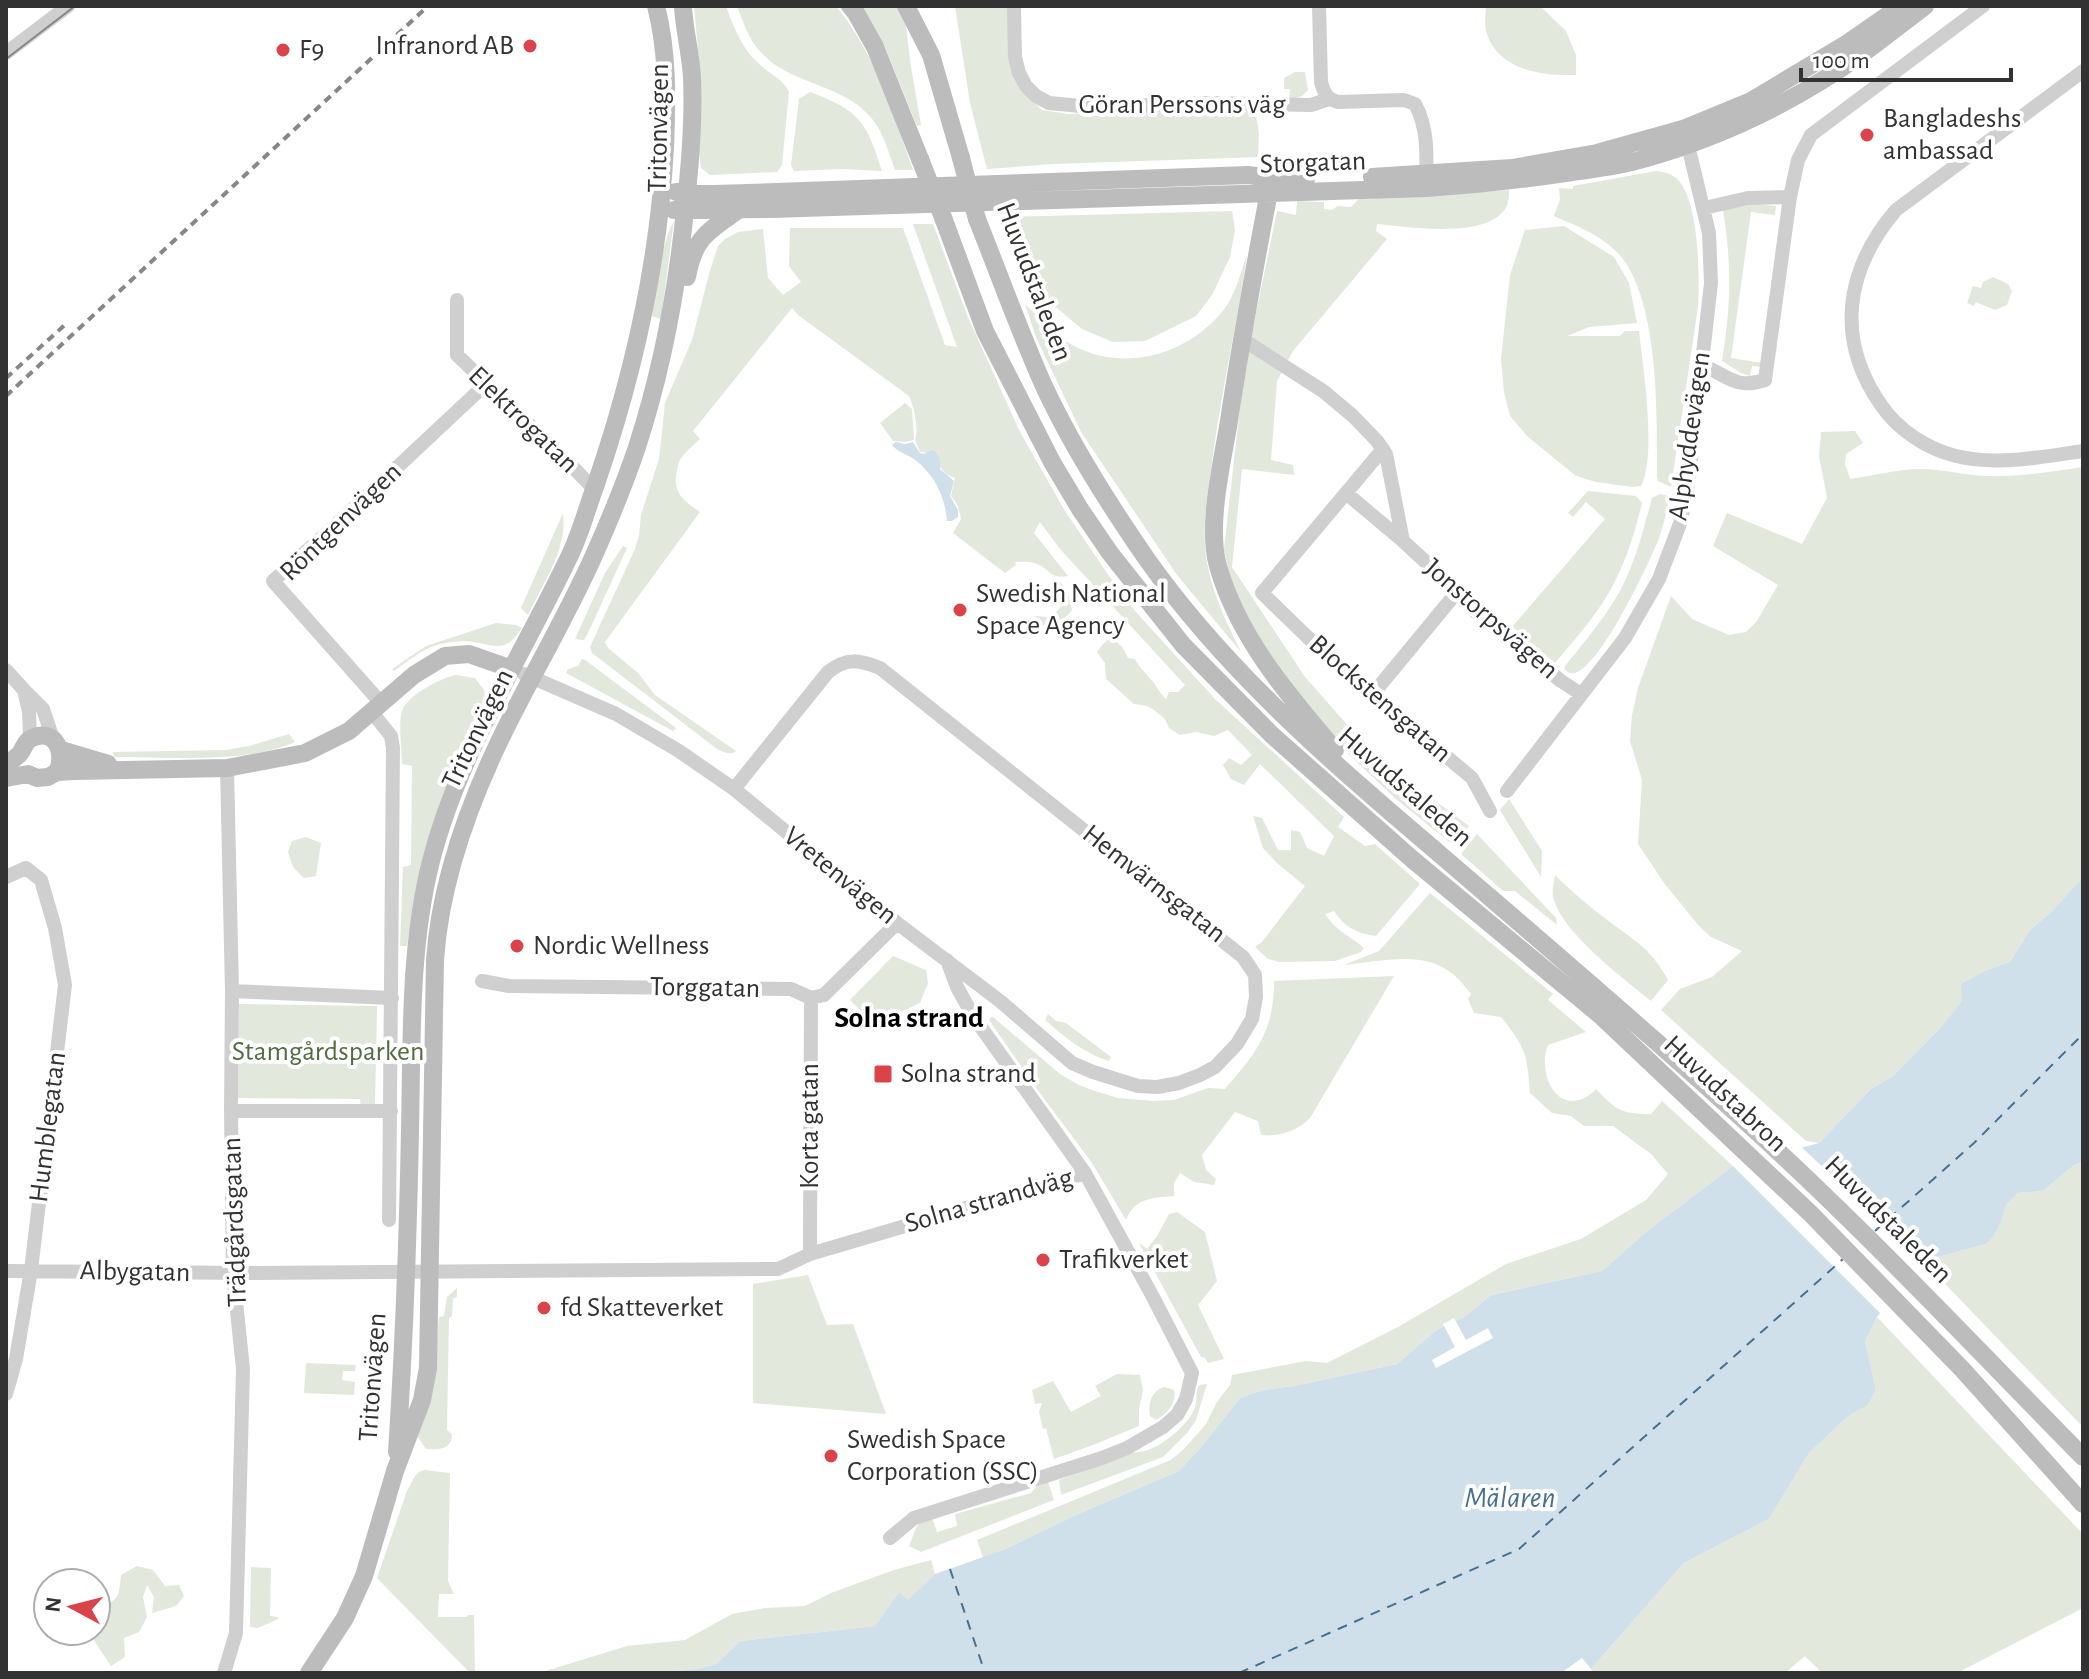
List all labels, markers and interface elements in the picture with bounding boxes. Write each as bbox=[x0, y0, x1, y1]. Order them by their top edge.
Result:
place label: Infranord AB bbox=[375, 32, 514, 60]
scale bar bbox=[1801, 32, 2011, 82]
place label: F9 bbox=[299, 36, 324, 64]
marker: Infranord AB bbox=[521, 37, 539, 55]
marker: F9 bbox=[274, 41, 292, 59]
text: 100 m bbox=[1813, 49, 1870, 73]
street label: Tritonvägen bbox=[644, 63, 674, 193]
street label: Göran Perssons väg bbox=[1078, 91, 1286, 119]
place label: Bangladeshs ambassad bbox=[1883, 105, 2021, 165]
marker: Bangladeshs ambassad bbox=[1858, 126, 1876, 144]
street label: Storgatan bbox=[1259, 147, 1367, 179]
street label: Huvudstaleden bbox=[991, 199, 1077, 365]
street label: Alphyddevägen bbox=[1664, 350, 1716, 522]
street label: Elektrogatan bbox=[463, 361, 583, 479]
street label: Röntgenvägen bbox=[275, 458, 407, 586]
street label: Jonstorpsvägen bbox=[1419, 554, 1563, 684]
place label: Swedish National Space Agency bbox=[976, 580, 1166, 640]
marker: Swedish National Space Agency bbox=[951, 601, 969, 619]
street label: Blockstensgatan bbox=[1304, 630, 1456, 768]
street label: Tritonvägen bbox=[437, 665, 519, 793]
street label: Huvudstaleden bbox=[1333, 722, 1477, 852]
street label: Hemvärnsgatan bbox=[1077, 820, 1231, 948]
street label: Vretenvägen bbox=[778, 822, 902, 930]
place label: Nordic Wellness bbox=[533, 932, 709, 960]
marker: Nordic Wellness bbox=[508, 937, 526, 955]
street label: Torggatan bbox=[650, 973, 760, 1003]
district label: Solna strand bbox=[834, 1003, 984, 1033]
street label: Huvudstabron bbox=[1658, 1030, 1792, 1158]
park label: Stamgårdsparken bbox=[232, 1038, 424, 1066]
street label: Humblegatan bbox=[25, 1050, 71, 1204]
place label: Solna strand bbox=[901, 1060, 1036, 1088]
street label: Korta gatan bbox=[796, 1063, 824, 1189]
marker: Solna strand bbox=[872, 1063, 894, 1085]
street label: Trädgårdsgatan bbox=[218, 1136, 252, 1308]
street label: Huvudstaleden bbox=[1819, 1151, 1957, 1289]
street label: Solna strandväg bbox=[902, 1164, 1076, 1238]
place label: Trafikverket bbox=[1059, 1246, 1188, 1274]
marker: Trafikverket bbox=[1034, 1251, 1052, 1269]
street label: Albygatan bbox=[79, 1257, 191, 1287]
place label: fd Skatteverket bbox=[560, 1294, 723, 1322]
marker: fd Skatteverket bbox=[535, 1299, 553, 1317]
street label: Tritonvägen bbox=[355, 1312, 391, 1442]
place label: Swedish Space Corporation (SSC) bbox=[847, 1426, 1039, 1486]
marker: Swedish Space Corporation (SSC) bbox=[822, 1447, 840, 1465]
water label: Mälaren bbox=[1465, 1483, 1555, 1513]
north arrow bbox=[32, 1567, 112, 1647]
text: N bbox=[41, 1596, 65, 1614]

